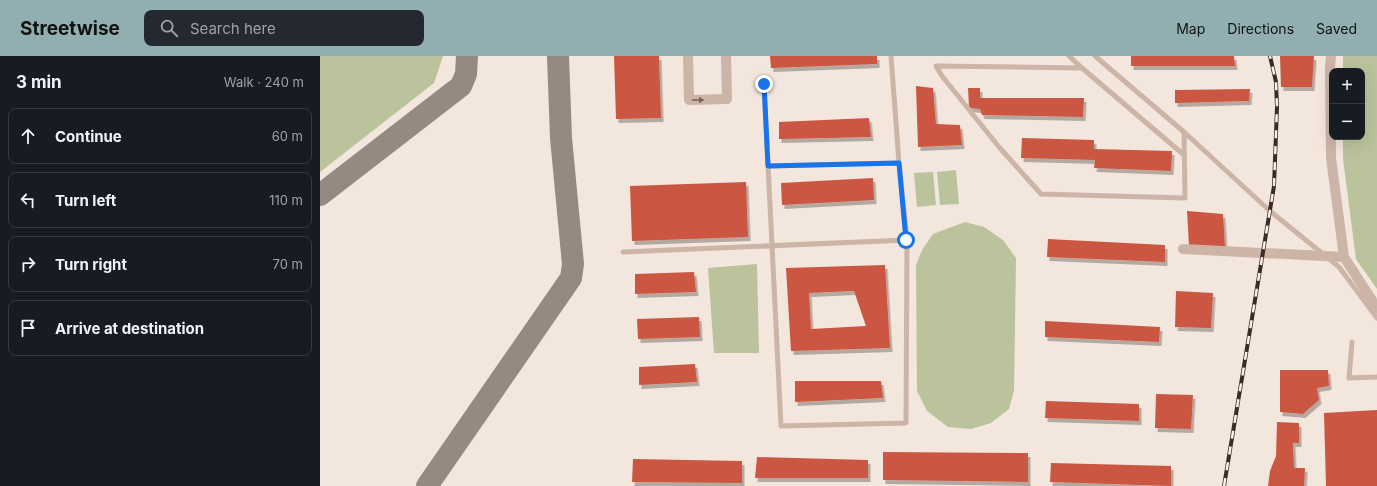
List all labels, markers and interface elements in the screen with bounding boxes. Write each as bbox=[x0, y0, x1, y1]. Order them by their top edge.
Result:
search box bbox=[144, 10, 424, 46]
text: Streetwise bbox=[20, 17, 120, 40]
icon: search bbox=[158, 17, 180, 39]
text: Search here bbox=[190, 19, 276, 38]
text: Map bbox=[1176, 20, 1205, 37]
text: Directions bbox=[1227, 20, 1294, 37]
text: Saved bbox=[1316, 20, 1357, 37]
map controls bbox=[1329, 68, 1365, 140]
button: + bbox=[1329, 68, 1365, 104]
text: 3 min bbox=[16, 72, 62, 92]
text: Walk · 240 m bbox=[224, 74, 304, 90]
route end bbox=[755, 75, 773, 93]
one-way arrow bbox=[692, 97, 705, 103]
button: − bbox=[1329, 104, 1365, 140]
icon: ahead bbox=[17, 125, 39, 147]
text: Continue bbox=[55, 127, 122, 146]
text: 60 m bbox=[272, 128, 303, 144]
icon: left bbox=[17, 189, 39, 211]
text: Turn left bbox=[55, 191, 116, 210]
text: 110 m bbox=[269, 192, 303, 208]
route start bbox=[897, 231, 915, 249]
icon: right bbox=[17, 253, 39, 275]
text: Turn right bbox=[55, 255, 127, 274]
text: 70 m bbox=[273, 256, 303, 272]
icon: arrive bbox=[17, 317, 39, 339]
text: Arrive at destination bbox=[55, 319, 204, 338]

